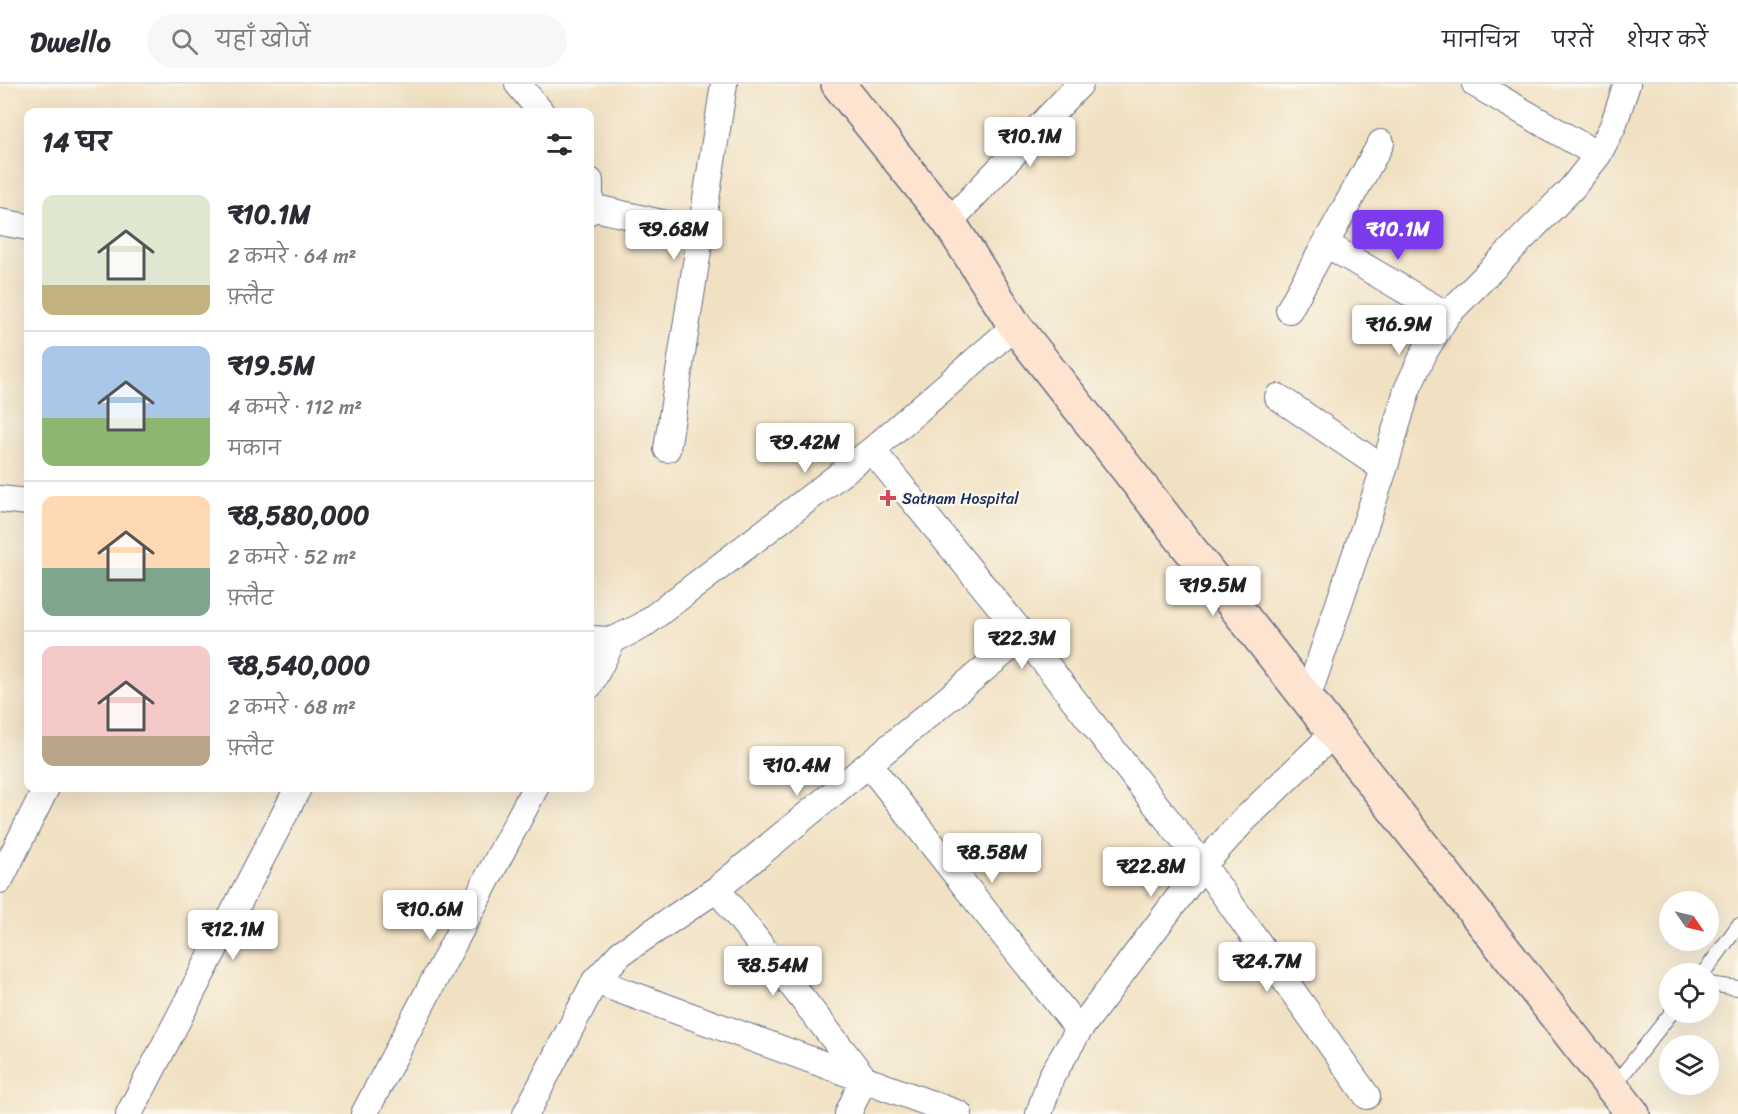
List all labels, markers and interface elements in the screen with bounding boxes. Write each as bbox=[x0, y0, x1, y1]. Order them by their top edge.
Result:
search box bbox=[147, 14, 567, 68]
text: Dwello bbox=[30, 17, 111, 66]
text: यहाँ खोजें bbox=[216, 20, 310, 59]
text: मानचित्र bbox=[1442, 21, 1519, 59]
text: परतें bbox=[1552, 21, 1593, 59]
text: शेयर करें bbox=[1626, 21, 1708, 59]
icon: search bbox=[168, 25, 201, 58]
pin: ₹10.1M bbox=[981, 117, 1079, 168]
text: 14 घर bbox=[42, 119, 111, 165]
text: ₹10.1M bbox=[998, 119, 1062, 154]
icon: filters bbox=[543, 128, 576, 161]
text: ₹10.1M bbox=[228, 191, 310, 237]
pin: ₹9.68M bbox=[625, 210, 723, 261]
pin: ₹10.1M bbox=[1349, 210, 1447, 261]
text: ₹9.68M bbox=[639, 212, 709, 247]
text: ₹10.1M bbox=[1366, 212, 1430, 247]
icon: home bbox=[90, 219, 162, 291]
text: 2 कमरे · 64 m² bbox=[228, 239, 356, 274]
text: फ़्लैट bbox=[228, 280, 274, 315]
pin: ₹16.9M bbox=[1350, 305, 1448, 356]
text: ₹16.9M bbox=[1366, 307, 1432, 342]
text: ₹19.5M bbox=[228, 342, 315, 388]
icon: home bbox=[90, 370, 162, 442]
text: 4 कमरे · 112 m² bbox=[228, 390, 362, 425]
pin: ₹9.42M bbox=[756, 423, 854, 474]
text: ₹9.42M bbox=[770, 425, 840, 460]
text: मकान bbox=[228, 431, 281, 466]
place label: Satnam Hospital bbox=[902, 484, 1019, 513]
marker: Satnam Hospital bbox=[879, 489, 897, 507]
text: ₹8,580,000 bbox=[228, 492, 370, 538]
icon: home bbox=[90, 520, 162, 592]
text: 2 कमरे · 52 m² bbox=[228, 540, 356, 575]
pin: ₹19.5M bbox=[1164, 566, 1262, 617]
text: ₹19.5M bbox=[1180, 568, 1246, 603]
text: फ़्लैट bbox=[228, 581, 274, 616]
pin: ₹22.3M bbox=[973, 619, 1071, 670]
text: ₹22.3M bbox=[988, 621, 1056, 656]
text: ₹8,540,000 bbox=[228, 642, 370, 688]
icon: home bbox=[90, 670, 162, 742]
text: 2 कमरे · 68 m² bbox=[228, 690, 356, 725]
text: फ़्लैट bbox=[228, 731, 274, 766]
pin: ₹10.4M bbox=[748, 746, 846, 797]
text: ₹10.4M bbox=[763, 748, 831, 783]
pin: ₹8.58M bbox=[943, 833, 1041, 884]
text: ₹8.58M bbox=[957, 835, 1027, 870]
pin: ₹22.8M bbox=[1102, 847, 1200, 898]
text: ₹22.8M bbox=[1117, 849, 1185, 884]
pin: ₹10.6M bbox=[381, 890, 479, 941]
north arrow bbox=[1659, 891, 1719, 951]
map controls bbox=[1659, 891, 1719, 1095]
text: ₹10.6M bbox=[397, 892, 463, 927]
pin: ₹12.1M bbox=[184, 910, 282, 961]
text: ₹12.1M bbox=[202, 912, 264, 947]
pin: ₹24.7M bbox=[1218, 942, 1316, 993]
text: ₹24.7M bbox=[1232, 944, 1302, 979]
pin: ₹8.54M bbox=[724, 946, 822, 997]
text: ₹8.54M bbox=[738, 948, 808, 983]
button: locate bbox=[1659, 963, 1719, 1023]
button: layers bbox=[1659, 1035, 1719, 1095]

